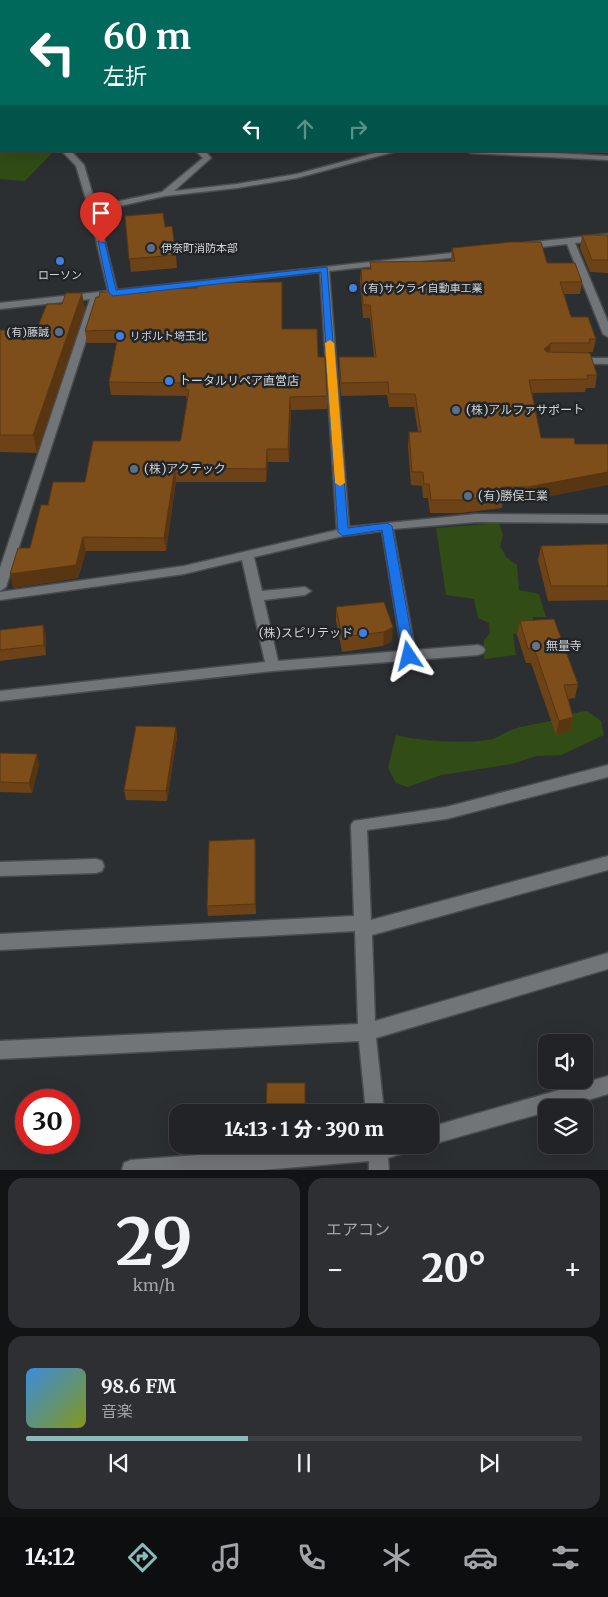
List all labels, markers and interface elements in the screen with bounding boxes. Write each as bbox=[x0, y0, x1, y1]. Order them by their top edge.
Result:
text: 60 m bbox=[103, 15, 191, 59]
icon: left bbox=[20, 20, 85, 85]
text: 左折 bbox=[103, 62, 147, 90]
icon: left bbox=[238, 115, 266, 143]
icon: ahead bbox=[291, 115, 319, 143]
icon: right bbox=[344, 115, 372, 143]
pin bbox=[80, 192, 122, 243]
icon: arrive bbox=[87, 199, 115, 227]
place label: 伊奈町消防本部 bbox=[161, 241, 238, 255]
marker: 伊奈町消防本部 bbox=[145, 242, 157, 254]
marker: ローソン bbox=[54, 255, 66, 267]
place label: ローソン bbox=[38, 268, 82, 282]
place label: (有)サクライ自動車工業 bbox=[363, 281, 482, 295]
marker: (有)サクライ自動車工業 bbox=[347, 282, 359, 294]
place label: (有)藤誠 bbox=[7, 325, 49, 339]
marker: (有)藤誠 bbox=[53, 326, 65, 338]
place label: リボルト埼玉北 bbox=[130, 329, 207, 343]
marker: リボルト埼玉北 bbox=[114, 330, 126, 342]
place label: トータルリペア直営店 bbox=[179, 373, 299, 388]
marker: トータルリペア直営店 bbox=[163, 375, 175, 387]
place label: (株)アルファサポート bbox=[466, 402, 584, 417]
marker: (株)アルファサポート bbox=[450, 404, 462, 416]
place label: (株)アクテック bbox=[144, 461, 226, 476]
marker: (株)アクテック bbox=[128, 463, 140, 475]
place label: (有)勝俣工業 bbox=[478, 488, 548, 503]
marker: (有)勝俣工業 bbox=[462, 490, 474, 502]
place label: (株)スピリテッド bbox=[259, 625, 353, 640]
marker: (株)スピリテッド bbox=[357, 627, 369, 639]
position arrow bbox=[382, 629, 434, 681]
place label: 無量寺 bbox=[546, 638, 582, 653]
marker: 無量寺 bbox=[530, 640, 542, 652]
map controls bbox=[538, 1034, 593, 1154]
button: sound bbox=[538, 1034, 593, 1089]
speed limit sign: 30 bbox=[15, 1089, 80, 1154]
button: layers bbox=[538, 1099, 593, 1154]
text: 14:13 · 1 分 · 390 m bbox=[224, 1117, 384, 1141]
text: 29 bbox=[115, 1201, 193, 1283]
text: エアコン bbox=[326, 1219, 390, 1239]
text: 20° bbox=[422, 1245, 486, 1292]
text: − bbox=[326, 1251, 345, 1287]
text: + bbox=[563, 1251, 582, 1287]
text: km/h bbox=[133, 1275, 175, 1295]
text: 98.6 FM bbox=[101, 1374, 176, 1398]
text: 音楽 bbox=[101, 1401, 133, 1421]
icon: previous bbox=[105, 1449, 133, 1477]
icon: pause bbox=[290, 1449, 318, 1477]
icon: next bbox=[475, 1449, 503, 1477]
icon: directions bbox=[125, 1540, 160, 1575]
icon: music bbox=[209, 1540, 244, 1575]
icon: phone bbox=[294, 1540, 329, 1575]
icon: climate bbox=[379, 1540, 414, 1575]
icon: car bbox=[463, 1540, 498, 1575]
icon: filters bbox=[548, 1540, 583, 1575]
text: 14:12 bbox=[25, 1543, 75, 1571]

